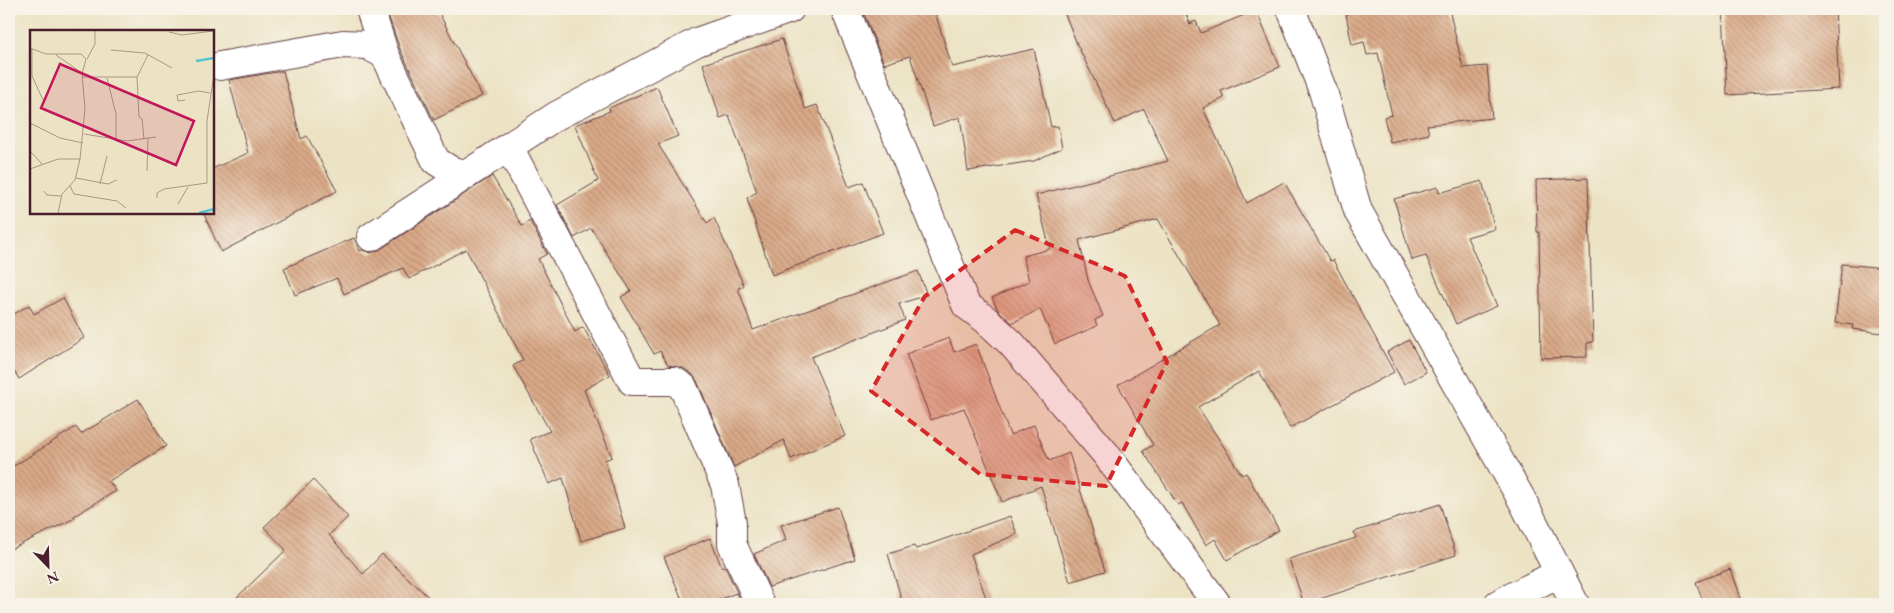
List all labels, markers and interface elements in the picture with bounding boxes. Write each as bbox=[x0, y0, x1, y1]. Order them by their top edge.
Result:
inset map bbox=[30, 30, 214, 214]
north arrow bbox=[22, 540, 72, 590]
text: N bbox=[44, 567, 62, 589]

